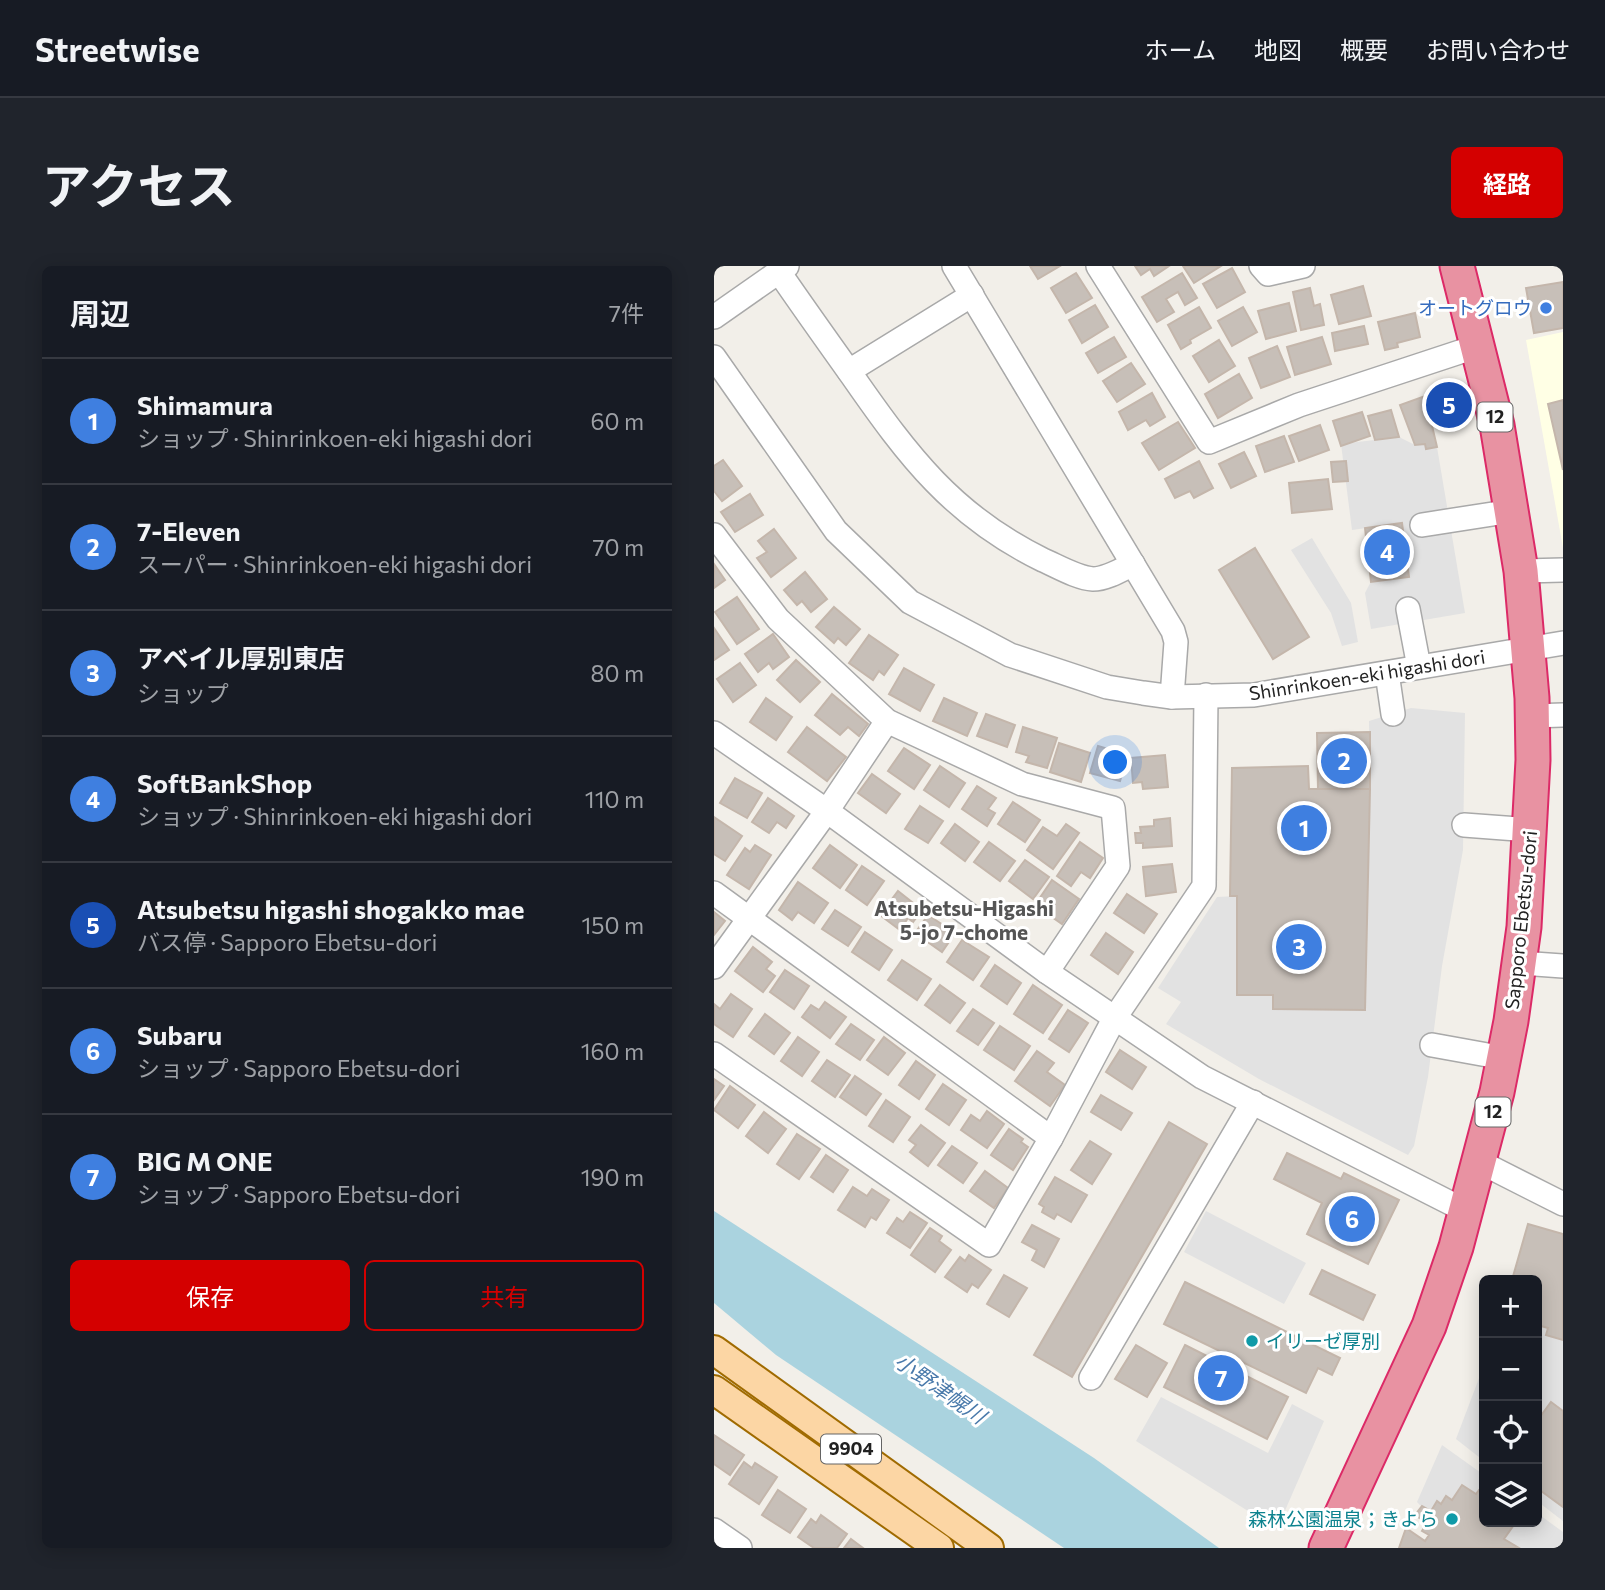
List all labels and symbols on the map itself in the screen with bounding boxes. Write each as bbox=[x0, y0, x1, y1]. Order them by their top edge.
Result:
place label: オートグロウ bbox=[1418, 296, 1532, 319]
marker: オートグロウ bbox=[1538, 300, 1554, 316]
pin: 5 bbox=[1426, 379, 1472, 431]
road number: 12 bbox=[1478, 402, 1512, 432]
pin: 4 bbox=[1364, 526, 1410, 578]
street label: Shinrinkoen-eki higashi dori bbox=[1247, 644, 1487, 705]
pin: 2 bbox=[1321, 735, 1367, 787]
your location bbox=[1098, 745, 1132, 779]
pin: 1 bbox=[1281, 802, 1327, 854]
street label: Sapporo Ebetsu-dori bbox=[1500, 830, 1541, 1010]
district label: Atsubetsu-Higashi 5-jo 7-chome bbox=[874, 895, 1054, 944]
pin: 3 bbox=[1276, 921, 1322, 973]
road number: 12 bbox=[1476, 1098, 1510, 1126]
pin: 6 bbox=[1329, 1193, 1375, 1245]
place label: イリーゼ厚別 bbox=[1266, 1329, 1380, 1352]
marker: イリーゼ厚別 bbox=[1244, 1333, 1260, 1349]
water label: 小野津幌川 bbox=[891, 1347, 993, 1429]
pin: 7 bbox=[1198, 1352, 1244, 1404]
road number: 9904 bbox=[821, 1434, 881, 1464]
place label: 森林公園温泉；きよら bbox=[1248, 1507, 1438, 1530]
marker: 森林公園温泉；きよら bbox=[1444, 1511, 1460, 1527]

